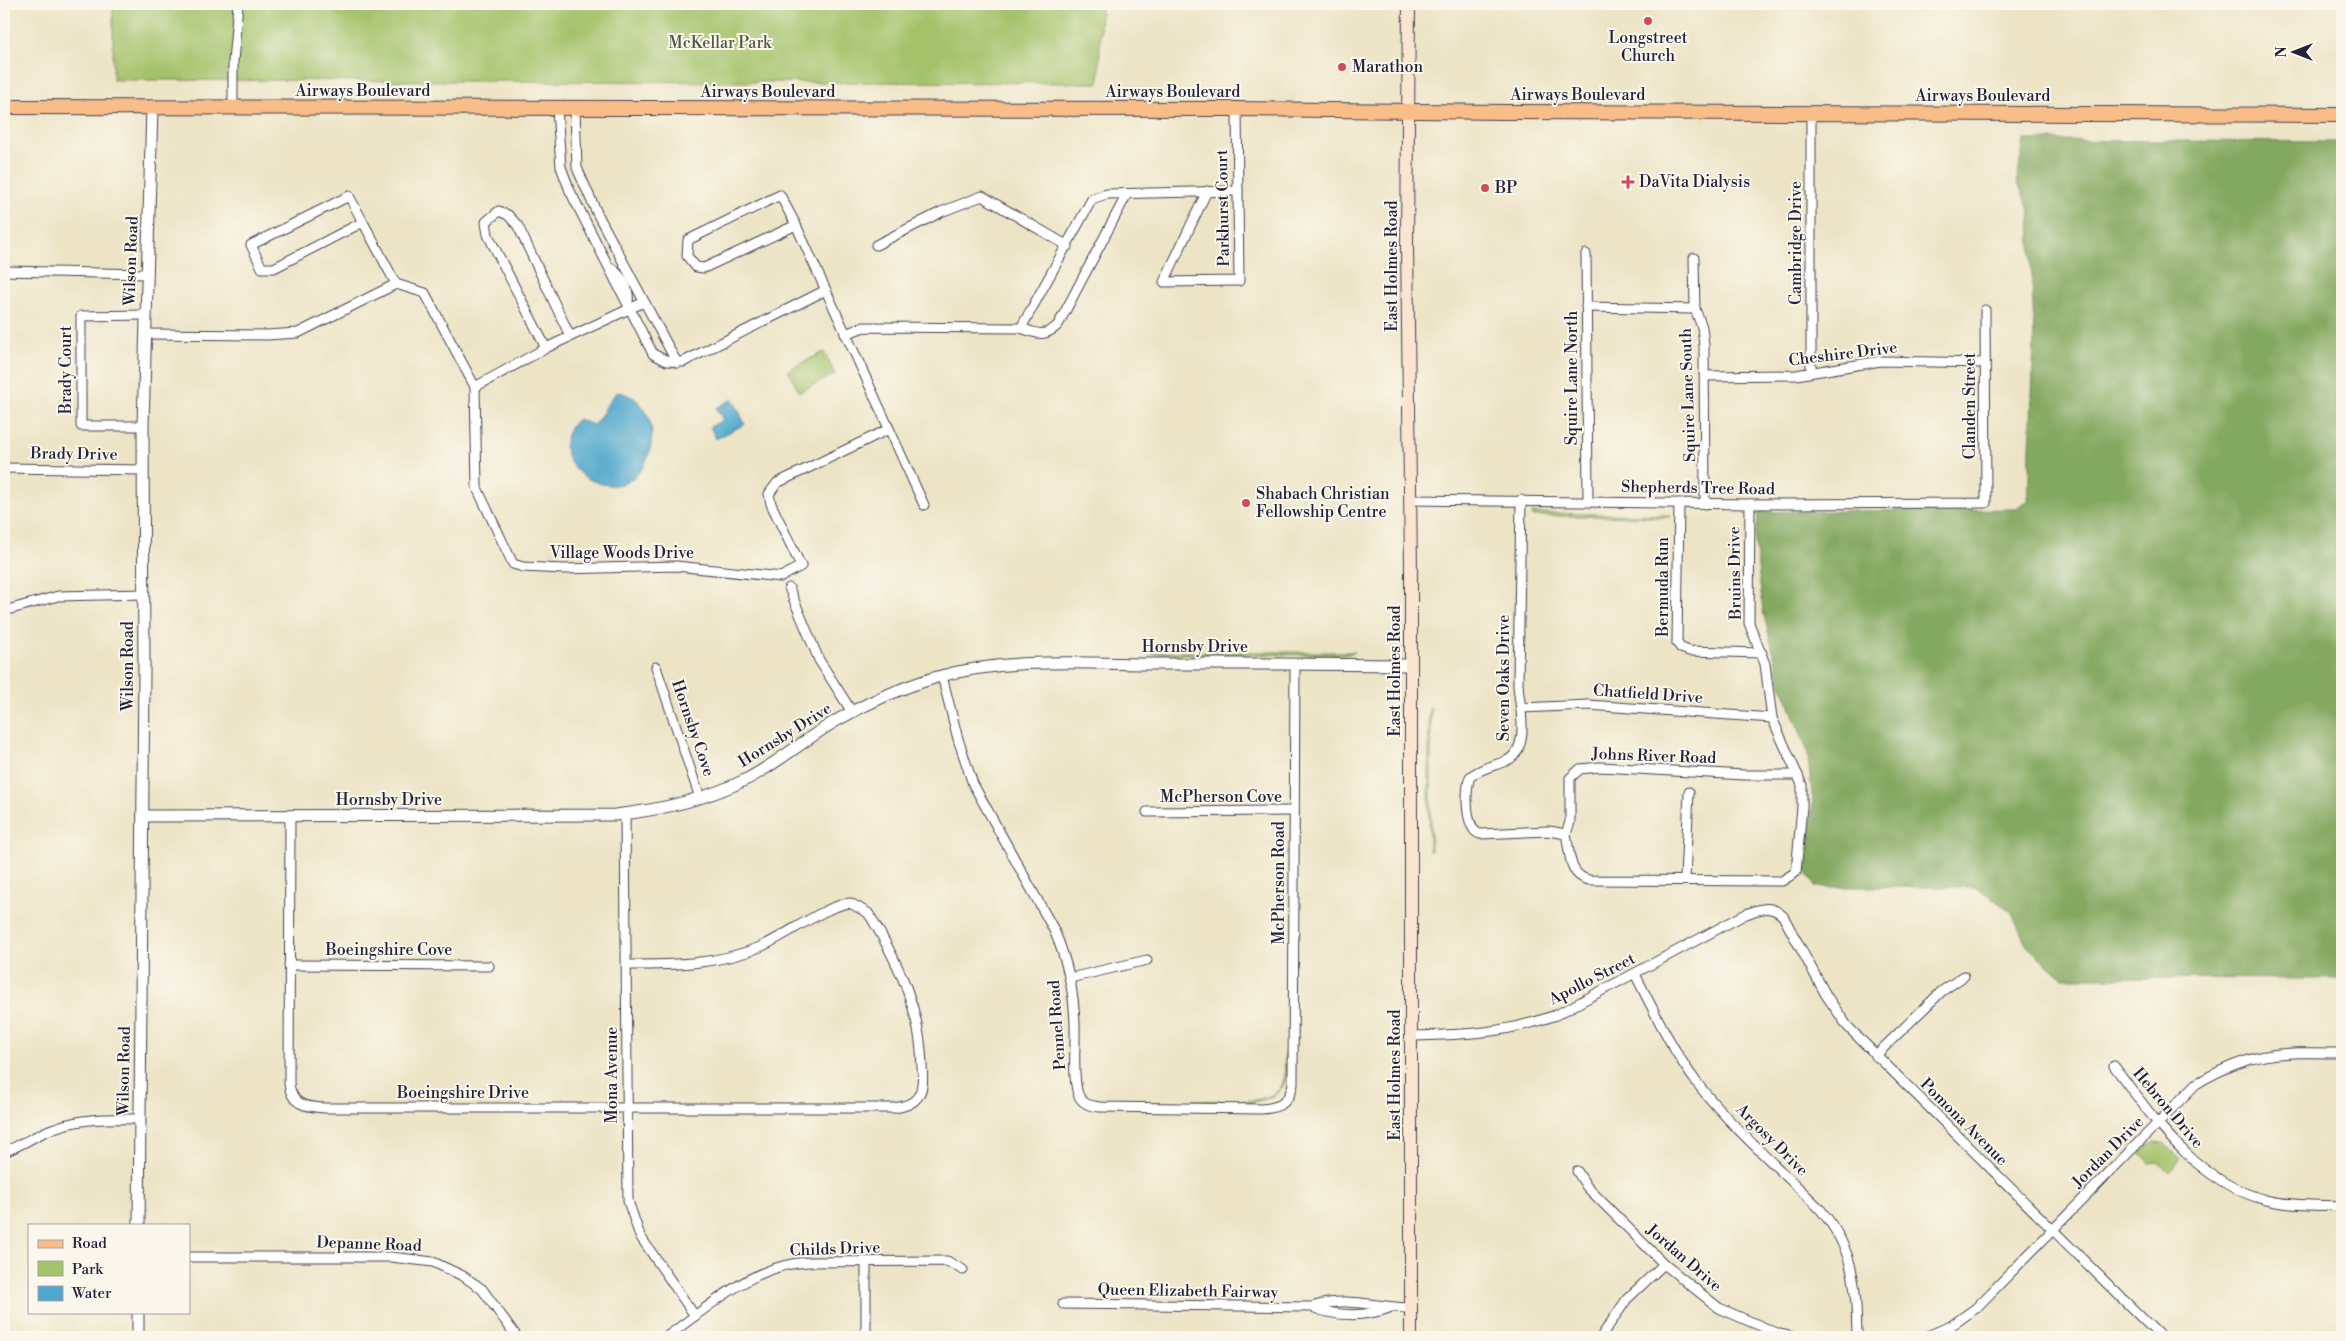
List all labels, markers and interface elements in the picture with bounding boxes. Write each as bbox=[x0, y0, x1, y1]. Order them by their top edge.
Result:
marker: Longstreet Church bbox=[1642, 15, 1654, 27]
place label: Longstreet Church bbox=[1609, 28, 1688, 66]
north arrow bbox=[2268, 28, 2318, 78]
park label: McKellar Park bbox=[669, 33, 773, 53]
text: N bbox=[2273, 46, 2291, 58]
place label: Marathon bbox=[1352, 57, 1424, 77]
marker: Marathon bbox=[1336, 61, 1348, 73]
street label: Airways Boulevard bbox=[295, 81, 430, 101]
street label: Airways Boulevard bbox=[700, 82, 835, 102]
street label: Airways Boulevard bbox=[1105, 82, 1240, 102]
street label: Airways Boulevard bbox=[1510, 85, 1645, 105]
street label: Airways Boulevard bbox=[1915, 86, 2050, 106]
street label: Parkhurst Court bbox=[1212, 149, 1234, 267]
place label: DaVita Dialysis bbox=[1639, 172, 1750, 192]
marker: DaVita Dialysis bbox=[1621, 175, 1635, 189]
place label: BP bbox=[1494, 178, 1517, 198]
street label: Cambridge Drive bbox=[1786, 181, 1806, 305]
marker: BP bbox=[1479, 182, 1491, 194]
street label: East Holmes Road bbox=[1382, 200, 1402, 332]
street label: Wilson Road bbox=[119, 216, 143, 307]
street label: Squire Lane North bbox=[1562, 310, 1582, 445]
street label: Brady Court bbox=[56, 325, 76, 415]
street label: Squire Lane South bbox=[1676, 327, 1700, 462]
street label: Cheshire Drive bbox=[1788, 337, 1898, 371]
street label: Clanden Street bbox=[1960, 352, 1980, 459]
street label: Brady Drive bbox=[29, 443, 118, 465]
street label: Shepherds Tree Road bbox=[1621, 477, 1775, 499]
place label: Shabach Christian Fellowship Centre bbox=[1256, 484, 1390, 522]
marker: Shabach Christian Fellowship Centre bbox=[1240, 497, 1252, 509]
street label: Bruins Drive bbox=[1724, 526, 1746, 621]
street label: Bermuda Run bbox=[1653, 537, 1673, 638]
street label: Village Woods Drive bbox=[549, 543, 694, 563]
street label: East Holmes Road bbox=[1385, 605, 1405, 737]
street label: Seven Oaks Drive bbox=[1494, 615, 1514, 741]
street label: Wilson Road bbox=[118, 621, 138, 712]
street label: Hornsby Drive bbox=[1142, 637, 1248, 657]
street label: Hornsby Cove bbox=[667, 677, 719, 779]
street label: Chatfield Drive bbox=[1592, 680, 1704, 708]
street label: Hornsby Drive bbox=[735, 698, 835, 772]
street label: Johns River Road bbox=[1590, 744, 1717, 768]
street label: McPherson Cove bbox=[1160, 787, 1282, 807]
street label: Hornsby Drive bbox=[336, 790, 442, 810]
street label: McPherson Road bbox=[1269, 821, 1289, 945]
street label: Boeingshire Cove bbox=[325, 940, 452, 960]
street label: Apollo Street bbox=[1544, 949, 1639, 1010]
street label: Pennel Road bbox=[1044, 979, 1070, 1071]
street label: East Holmes Road bbox=[1385, 1009, 1405, 1141]
street label: Wilson Road bbox=[113, 1026, 135, 1117]
street label: Mona Avenue bbox=[602, 1027, 622, 1123]
street label: Hebron Drive bbox=[2128, 1064, 2208, 1152]
street label: Pomona Avenue bbox=[1916, 1074, 2012, 1170]
street label: Boeingshire Drive bbox=[396, 1083, 529, 1103]
street label: Argosy Drive bbox=[1731, 1099, 1812, 1180]
street label: Jordan Drive bbox=[2067, 1112, 2148, 1193]
street label: Jordan Drive bbox=[1641, 1219, 1726, 1296]
legend bbox=[28, 1224, 190, 1314]
street label: Depanne Road bbox=[316, 1232, 422, 1256]
text: Road bbox=[72, 1234, 107, 1253]
street label: Childs Drive bbox=[789, 1237, 881, 1261]
text: Park bbox=[72, 1260, 104, 1279]
street label: Queen Elizabeth Fairway bbox=[1098, 1279, 1279, 1303]
text: Water bbox=[71, 1284, 112, 1303]

